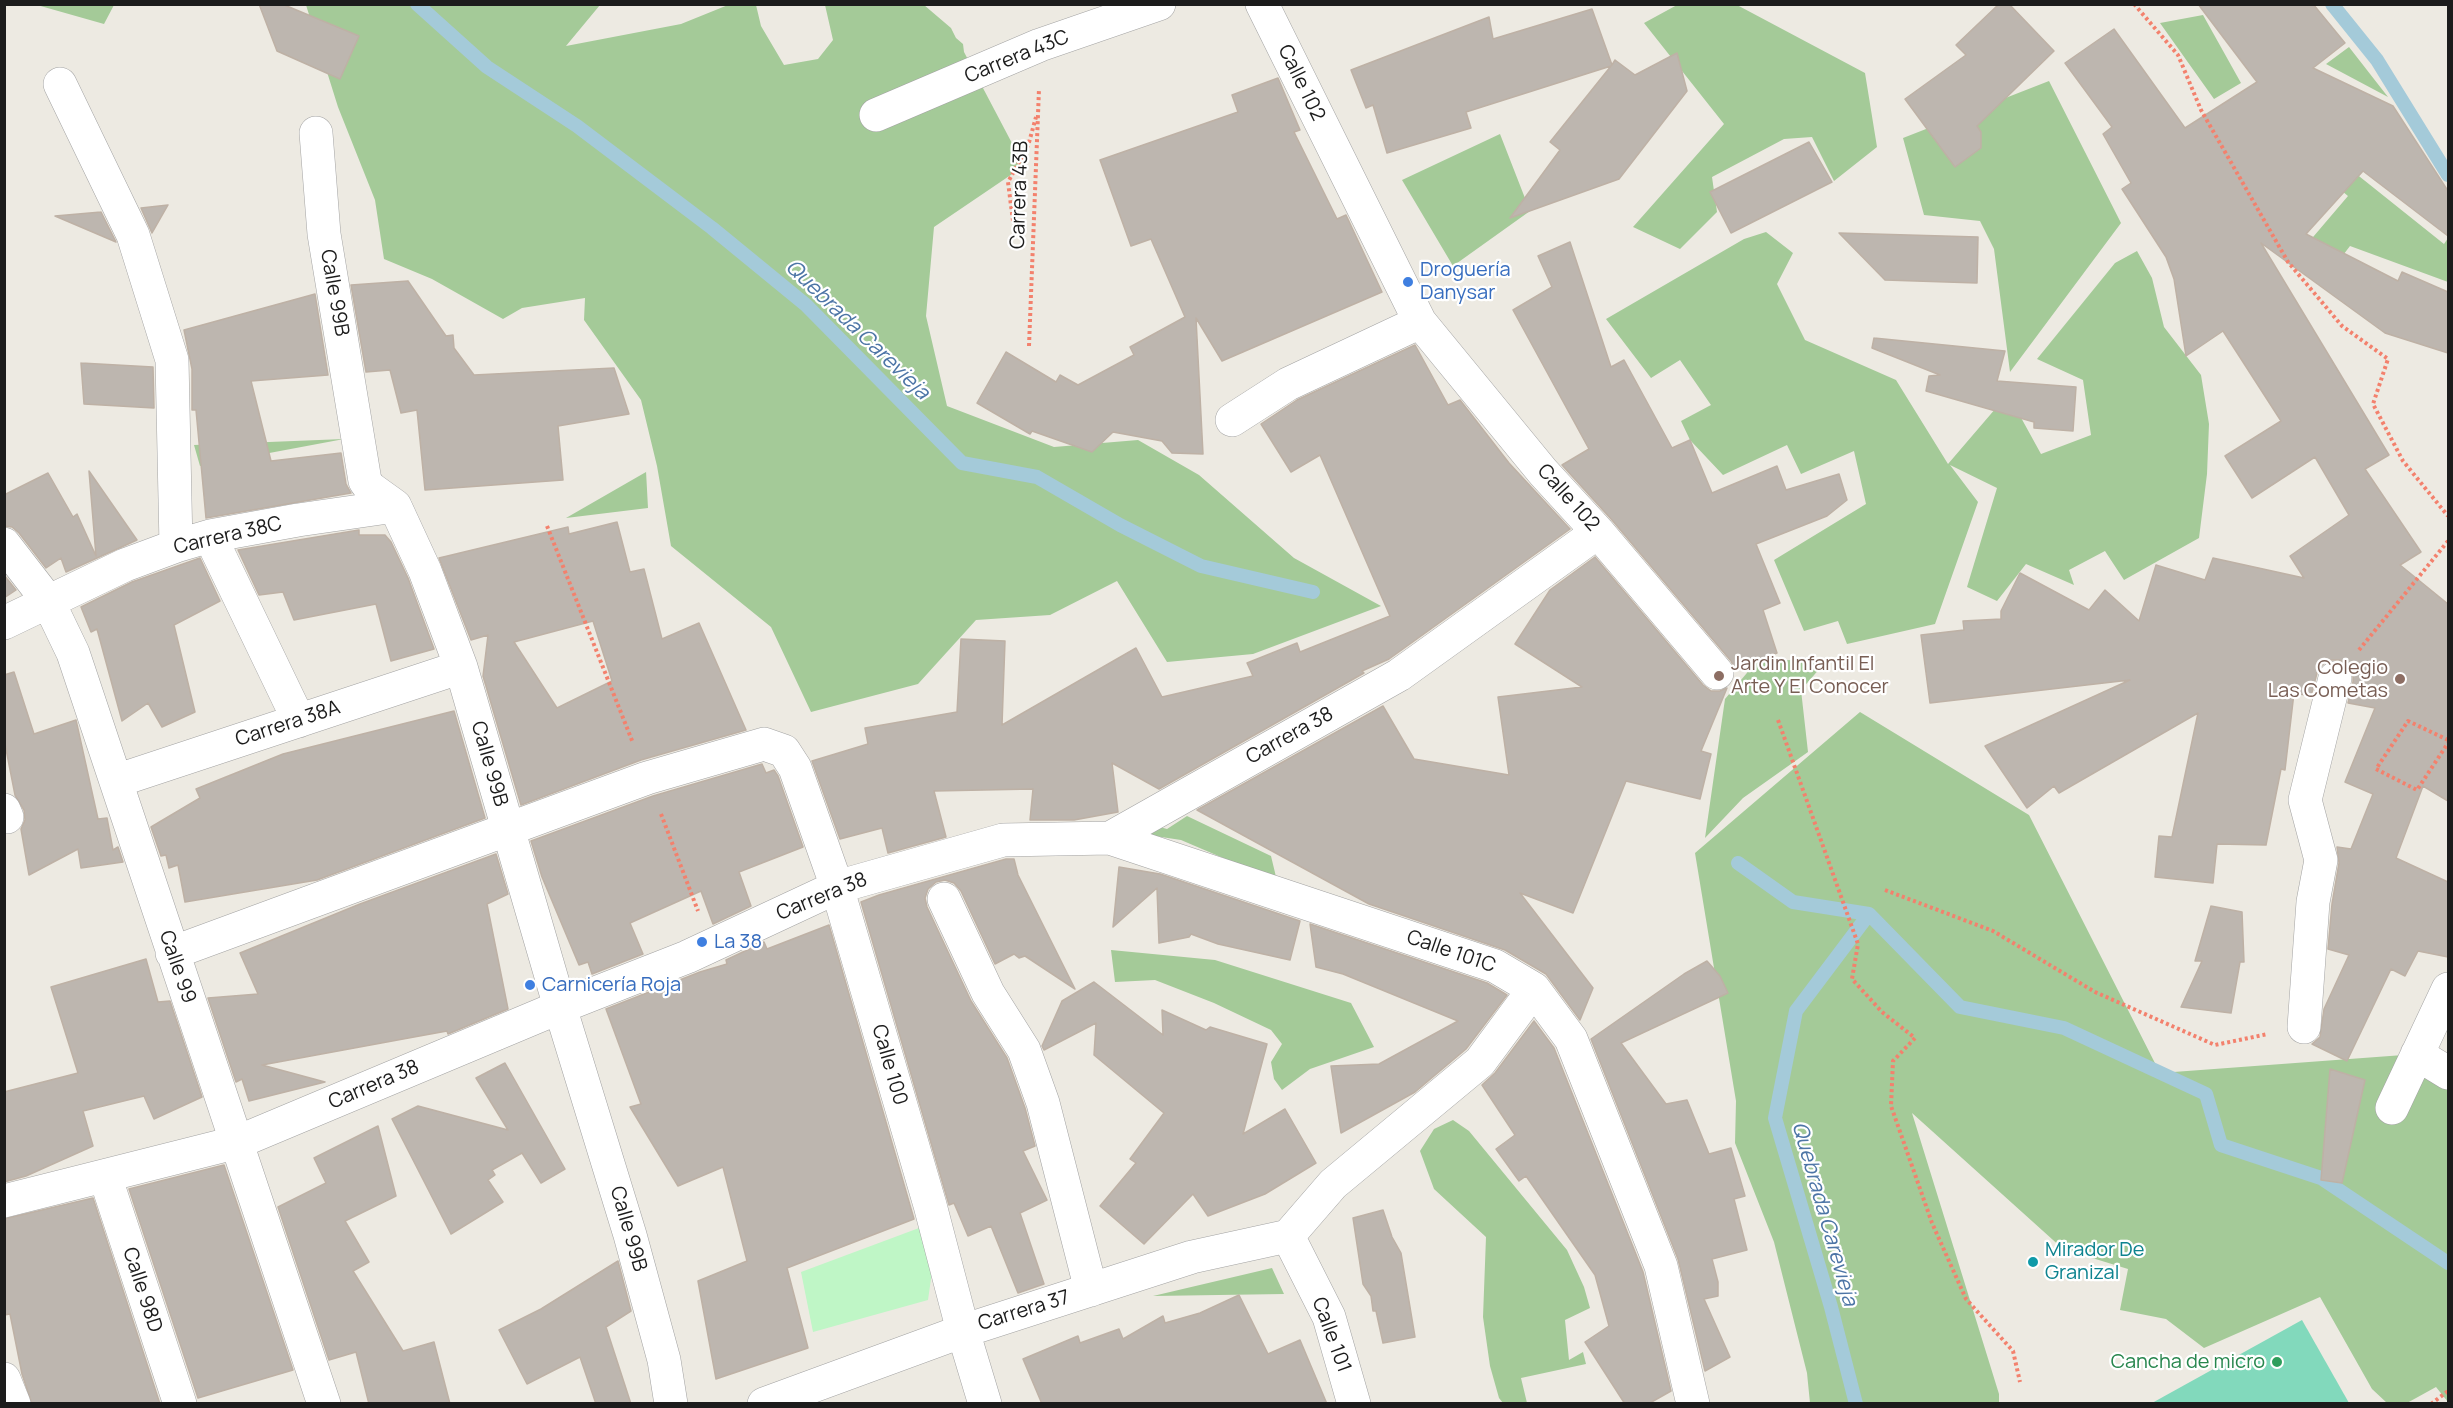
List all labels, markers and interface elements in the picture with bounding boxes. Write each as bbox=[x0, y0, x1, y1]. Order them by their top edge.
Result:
street label: Carrera 43C bbox=[961, 25, 1073, 89]
street label: Calle 102 bbox=[1272, 41, 1330, 125]
street label: Carrera 43B bbox=[1006, 140, 1034, 250]
street label: Calle 99B bbox=[315, 248, 353, 338]
water label: Quebrada Carevieja bbox=[780, 255, 934, 405]
place label: Droguería Danysar bbox=[1420, 258, 1511, 305]
marker: Droguería Danysar bbox=[1401, 275, 1415, 289]
street label: Calle 102 bbox=[1532, 460, 1604, 536]
street label: Carrera 38C bbox=[172, 512, 284, 560]
place label: Jardin Infantil El Arte Y El Conocer bbox=[1731, 652, 1889, 699]
place label: Colegio Las Cometas bbox=[2268, 656, 2388, 703]
marker: Jardin Infantil El Arte Y El Conocer bbox=[1712, 669, 1726, 683]
marker: Colegio Las Cometas bbox=[2393, 672, 2407, 686]
street label: Carrera 38A bbox=[233, 696, 343, 752]
street label: Carrera 38 bbox=[1242, 702, 1338, 770]
street label: Calle 99B bbox=[465, 719, 513, 809]
street label: Carrera 38 bbox=[773, 868, 871, 926]
street label: Calle 101C bbox=[1403, 926, 1499, 978]
street label: Calle 99 bbox=[153, 928, 201, 1006]
place label: La 38 bbox=[714, 930, 762, 954]
marker: La 38 bbox=[695, 935, 709, 949]
place label: Carnicería Roja bbox=[542, 973, 681, 997]
marker: Carnicería Roja bbox=[523, 978, 537, 992]
street label: Calle 100 bbox=[866, 1022, 912, 1108]
street label: Carrera 38 bbox=[325, 1055, 423, 1115]
water label: Quebrada Carevieja bbox=[1786, 1119, 1862, 1309]
street label: Calle 99B bbox=[604, 1184, 652, 1274]
place label: Mirador De Granizal bbox=[2045, 1238, 2144, 1285]
street label: Calle 98D bbox=[117, 1244, 167, 1336]
marker: Mirador De Granizal bbox=[2026, 1255, 2040, 1269]
street label: Carrera 37 bbox=[975, 1286, 1073, 1336]
street label: Calle 101 bbox=[1306, 1294, 1356, 1376]
place label: Cancha de micro bbox=[2111, 1350, 2265, 1374]
marker: Cancha de micro bbox=[2270, 1355, 2284, 1369]

